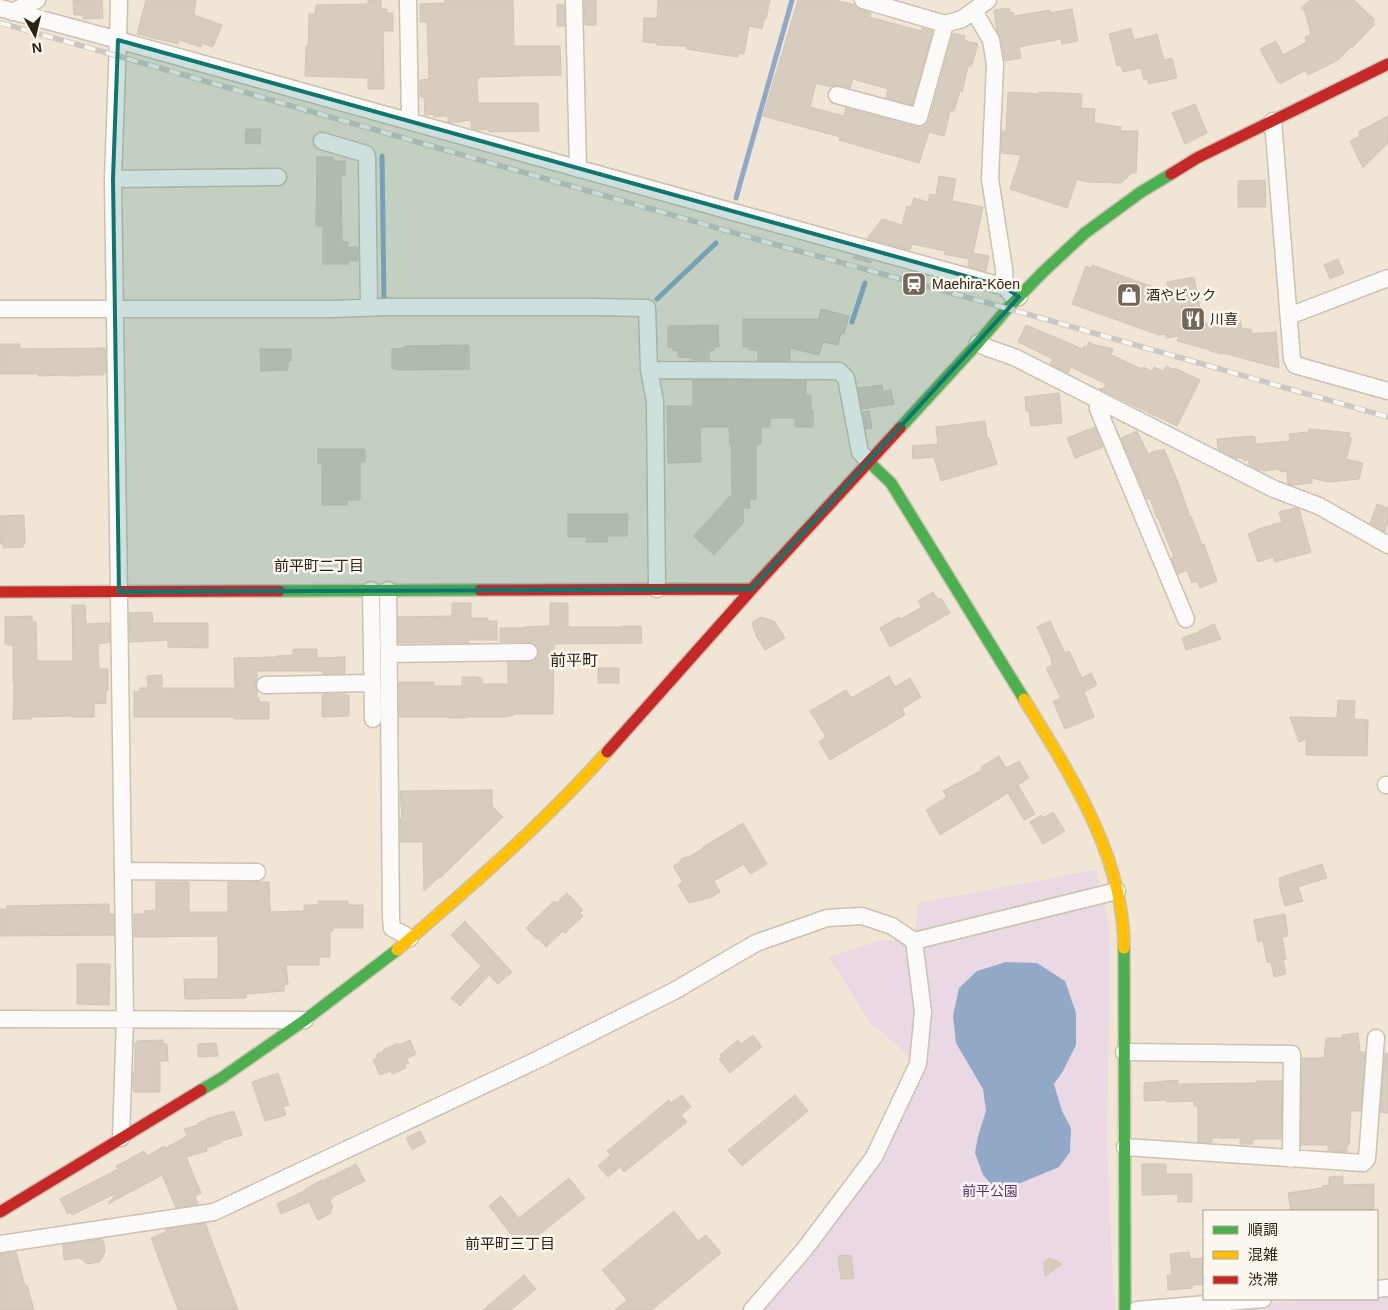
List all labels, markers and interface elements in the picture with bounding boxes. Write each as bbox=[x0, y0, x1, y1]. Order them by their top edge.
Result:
north arrow bbox=[10, 10, 60, 60]
text: N bbox=[31, 39, 43, 57]
station icon: Maehira-Kōen bbox=[901, 271, 927, 297]
place label: Maehira-Kōen bbox=[932, 276, 1020, 292]
shop icon: 酒やビック bbox=[1116, 282, 1142, 308]
place label: 酒やビック bbox=[1146, 287, 1216, 303]
restaurant icon: 川喜 bbox=[1180, 306, 1206, 332]
place label: 川喜 bbox=[1210, 311, 1238, 327]
district label: 前平町二丁目 bbox=[274, 557, 364, 574]
district label: 前平町 bbox=[550, 652, 598, 669]
park label: 前平公園 bbox=[962, 1183, 1018, 1199]
legend bbox=[1203, 1210, 1378, 1300]
text: 順調 bbox=[1248, 1221, 1278, 1238]
district label: 前平町三丁目 bbox=[465, 1235, 555, 1252]
text: 混雑 bbox=[1248, 1246, 1278, 1263]
text: 渋滞 bbox=[1248, 1271, 1278, 1288]

